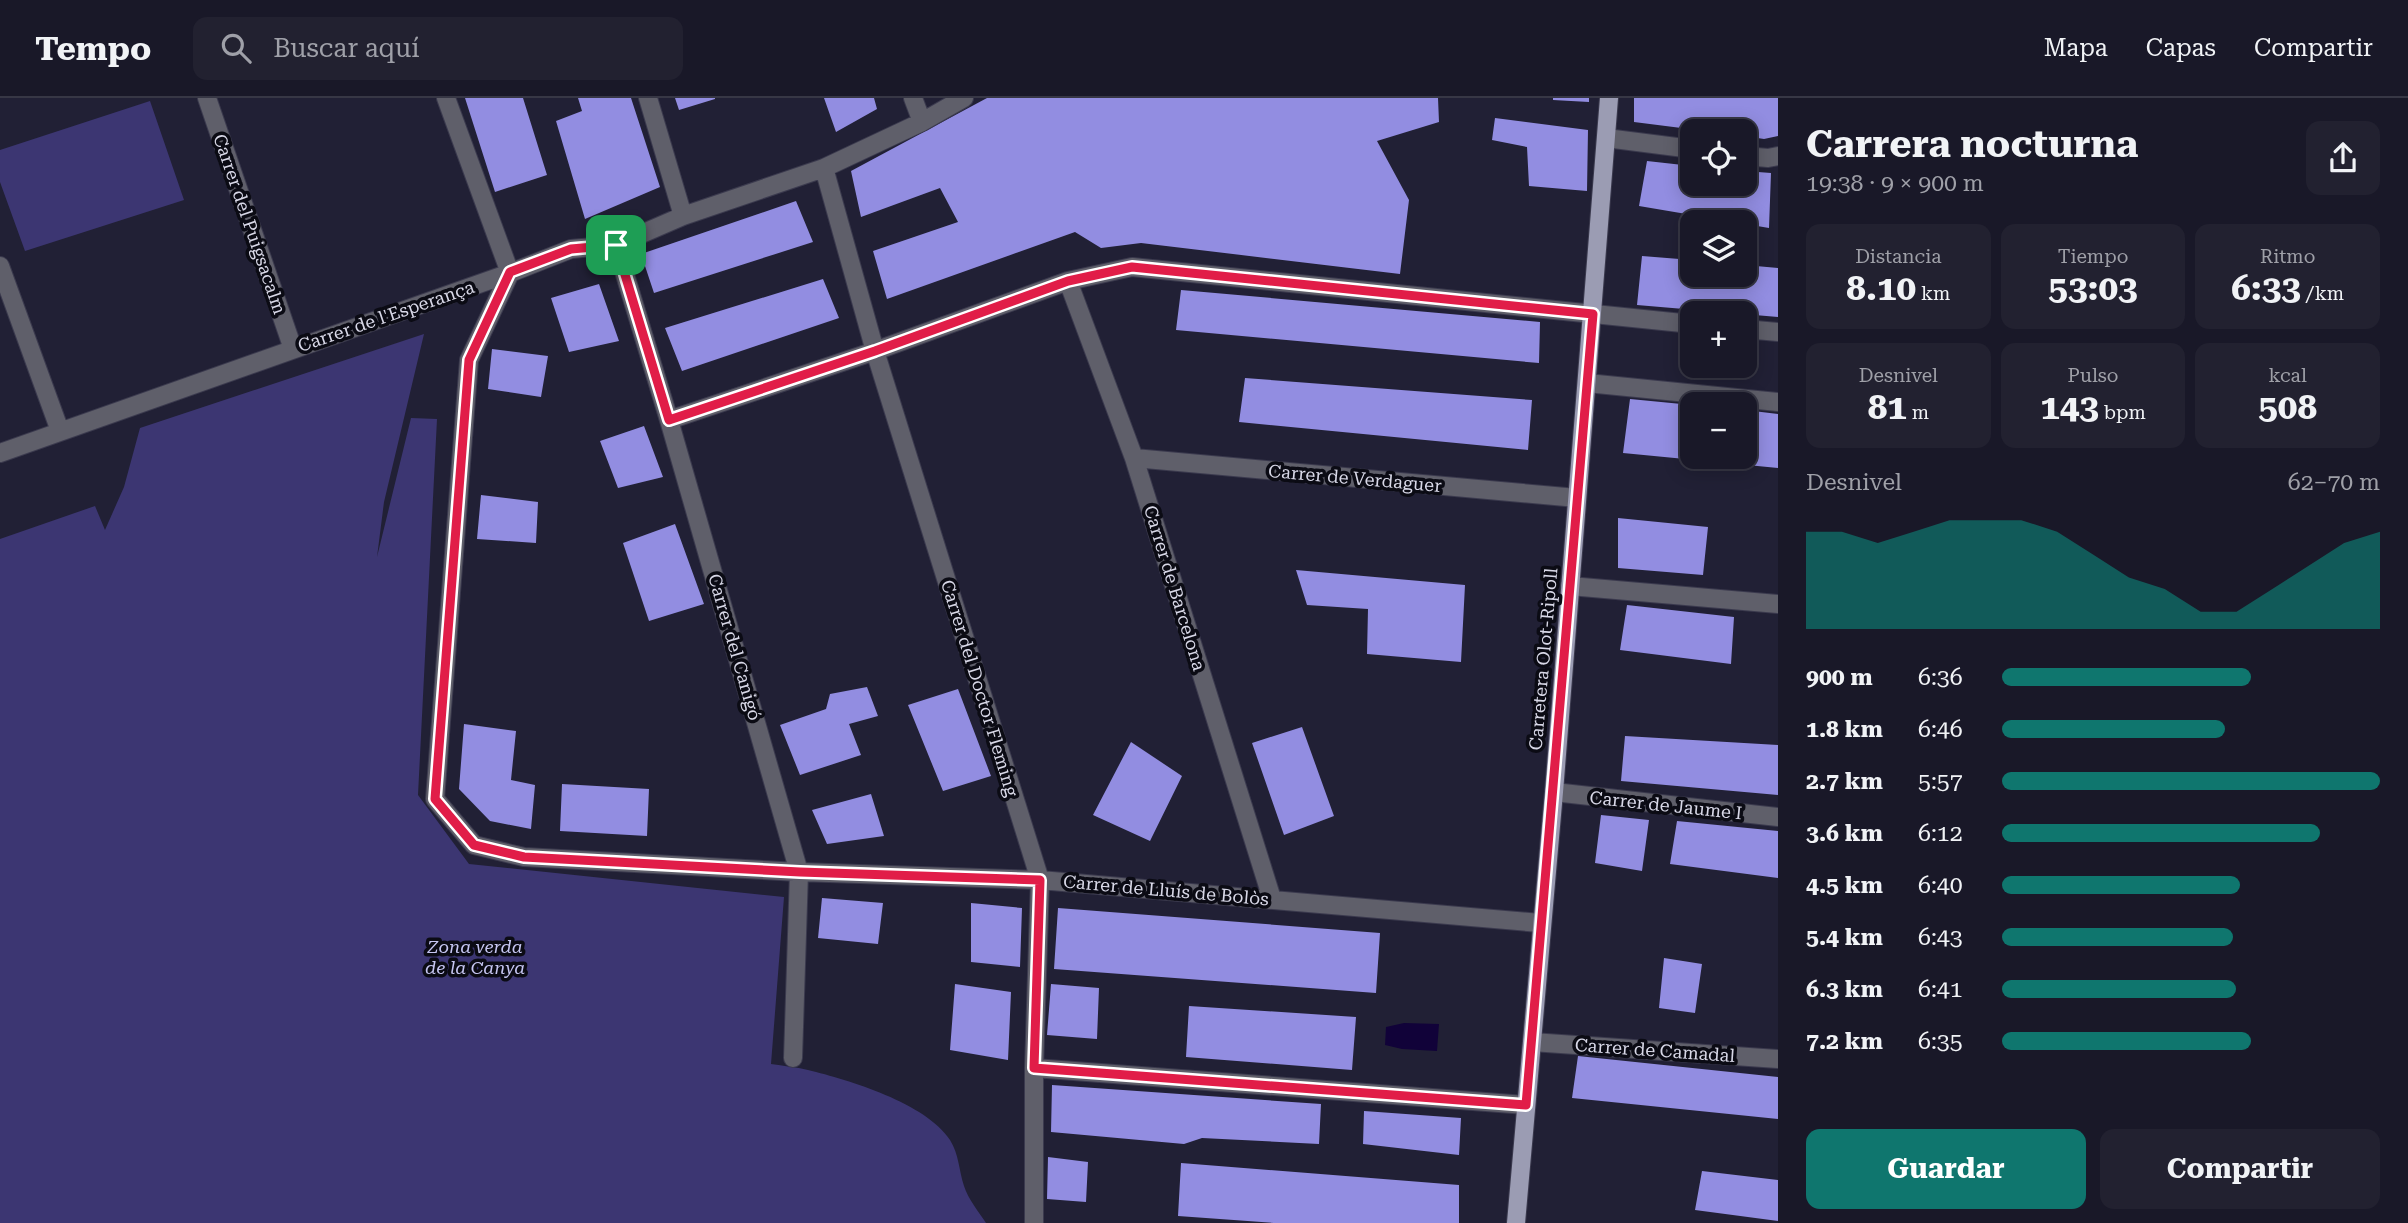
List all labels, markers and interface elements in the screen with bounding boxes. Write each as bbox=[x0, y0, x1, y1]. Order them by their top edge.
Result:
search box bbox=[193, 17, 683, 80]
text: Tempo bbox=[35, 29, 151, 68]
icon: search bbox=[217, 29, 255, 67]
text: Buscar aquí bbox=[273, 33, 420, 63]
text: Mapa bbox=[2044, 34, 2108, 62]
text: Capas bbox=[2146, 34, 2216, 62]
text: Compartir bbox=[2254, 34, 2373, 62]
map controls bbox=[1680, 119, 1757, 469]
button: locate bbox=[1680, 119, 1757, 196]
button: share bbox=[2306, 121, 2380, 195]
text: Carrera nocturna bbox=[1806, 122, 2138, 166]
street label: Carrer del Puigsacalm bbox=[209, 131, 291, 317]
text: 19:38 · 9 × 900 m bbox=[1806, 170, 1984, 197]
button: layers bbox=[1680, 210, 1757, 287]
pin bbox=[586, 215, 646, 275]
icon: arrive bbox=[597, 226, 635, 264]
text: Distancia bbox=[1855, 245, 1942, 268]
text: Tiempo bbox=[2058, 245, 2128, 268]
text: Ritmo bbox=[2260, 245, 2315, 268]
text: 8.10 bbox=[1846, 268, 1916, 309]
text: 53:03 bbox=[2048, 268, 2138, 309]
text: 6:33 bbox=[2231, 268, 2301, 309]
street label: Carrer de l'Esperança bbox=[295, 276, 477, 356]
text: km bbox=[1916, 282, 1950, 305]
text: /km bbox=[2301, 282, 2344, 305]
button: + bbox=[1680, 301, 1757, 378]
text: Desnivel bbox=[1859, 364, 1938, 387]
text: Pulso bbox=[2068, 364, 2118, 387]
text: kcal bbox=[2269, 364, 2307, 387]
text: 81 bbox=[1868, 387, 1907, 428]
text: 143 bbox=[2040, 387, 2099, 428]
text: 508 bbox=[2258, 387, 2317, 428]
button: − bbox=[1680, 392, 1757, 469]
text: m bbox=[1907, 401, 1929, 424]
text: bpm bbox=[2099, 401, 2146, 424]
street label: Carrer de Verdaguer bbox=[1268, 460, 1442, 496]
text: Desnivel bbox=[1806, 469, 1902, 496]
text: 62–70 m bbox=[2288, 469, 2380, 496]
street label: Carrer de Barcelona bbox=[1140, 503, 1210, 673]
street label: Carretera Olot-Ripoll bbox=[1525, 567, 1561, 751]
street label: Carrer del Canigó bbox=[704, 571, 766, 723]
street label: Carrer del Doctor Fleming bbox=[937, 577, 1023, 800]
text: 900 m bbox=[1806, 664, 1873, 691]
text: 6:36 bbox=[1918, 664, 1963, 691]
text: 1.8 km bbox=[1806, 716, 1883, 743]
text: 6:46 bbox=[1918, 716, 1963, 743]
text: 2.7 km bbox=[1806, 768, 1883, 795]
text: 5:57 bbox=[1918, 768, 1963, 795]
street label: Carrer de Jaume I bbox=[1589, 787, 1743, 823]
text: 3.6 km bbox=[1806, 820, 1883, 847]
text: 6:12 bbox=[1918, 820, 1963, 847]
street label: Carrer de Lluís de Bolòs bbox=[1062, 871, 1270, 909]
text: 4.5 km bbox=[1806, 872, 1883, 899]
text: 6:40 bbox=[1918, 872, 1963, 899]
text: 5.4 km bbox=[1806, 924, 1883, 951]
text: 6:43 bbox=[1918, 924, 1963, 951]
park label: Zona verda de la Canya bbox=[425, 936, 525, 978]
text: 6.3 km bbox=[1806, 976, 1883, 1003]
text: 6:41 bbox=[1918, 976, 1963, 1003]
text: 7.2 km bbox=[1806, 1028, 1883, 1055]
text: 6:35 bbox=[1918, 1028, 1963, 1055]
street label: Carrer de Camadal bbox=[1574, 1034, 1736, 1066]
button: Guardar bbox=[1806, 1129, 2086, 1209]
button: Compartir bbox=[2100, 1129, 2380, 1209]

